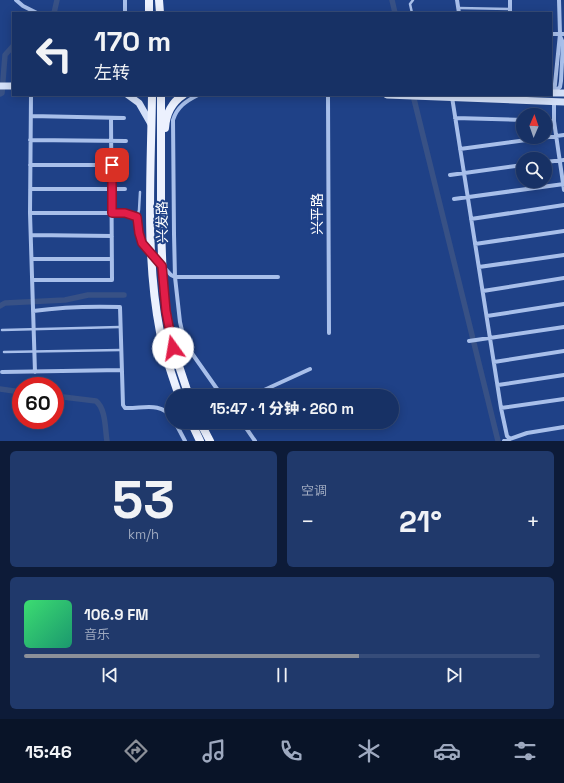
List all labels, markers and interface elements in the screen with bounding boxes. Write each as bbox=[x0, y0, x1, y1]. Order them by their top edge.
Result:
text: 170 m bbox=[94, 23, 171, 59]
icon: left bbox=[28, 28, 80, 80]
text: 左转 bbox=[94, 61, 130, 84]
north arrow bbox=[516, 108, 552, 144]
map controls bbox=[516, 108, 552, 188]
pin bbox=[95, 148, 129, 182]
button: search bbox=[516, 152, 552, 188]
icon: arrive bbox=[101, 154, 123, 176]
street label: 兴平路 bbox=[308, 193, 326, 235]
street label: 兴发路 bbox=[153, 201, 171, 243]
position arrow bbox=[152, 327, 194, 369]
speed limit sign: 60 bbox=[12, 377, 64, 429]
text: 15:47 · 1 分钟 · 260 m bbox=[210, 399, 354, 418]
text: 53 bbox=[112, 467, 175, 533]
text: 空调 bbox=[301, 482, 327, 499]
text: 21° bbox=[399, 502, 442, 541]
text: − bbox=[301, 507, 315, 535]
text: + bbox=[526, 507, 540, 535]
text: km/h bbox=[128, 526, 159, 543]
text: 106.9 FM bbox=[84, 605, 149, 624]
text: 音乐 bbox=[84, 626, 110, 643]
icon: previous bbox=[99, 664, 121, 686]
icon: pause bbox=[271, 664, 293, 686]
icon: next bbox=[443, 664, 465, 686]
icon: directions bbox=[122, 737, 150, 765]
icon: music bbox=[200, 737, 228, 765]
icon: phone bbox=[277, 737, 305, 765]
icon: climate bbox=[355, 737, 383, 765]
icon: car bbox=[433, 737, 461, 765]
icon: filters bbox=[511, 737, 539, 765]
text: 15:46 bbox=[25, 740, 72, 763]

